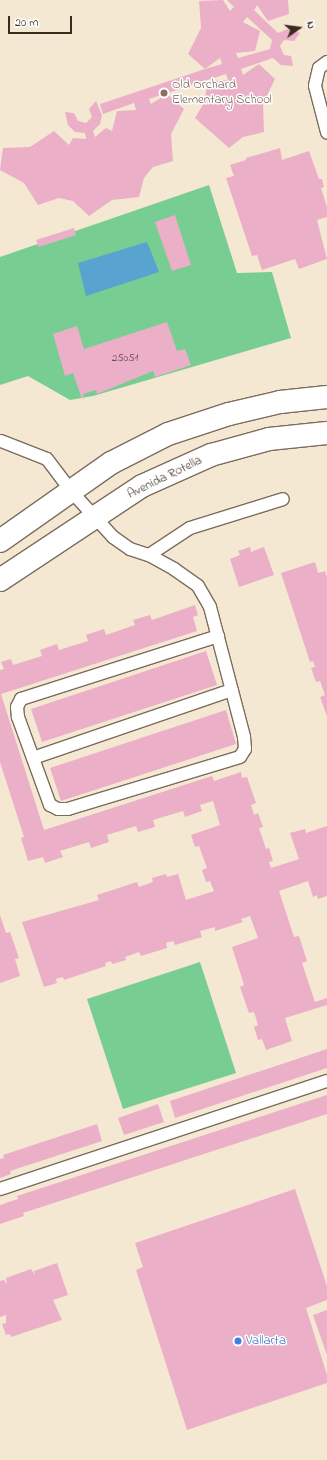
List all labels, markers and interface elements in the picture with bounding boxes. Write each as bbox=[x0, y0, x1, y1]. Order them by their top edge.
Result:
scale bar bbox=[10, 8, 74, 34]
north arrow bbox=[279, 8, 319, 48]
text: 20 m bbox=[15, 14, 38, 32]
text: N bbox=[302, 20, 319, 31]
place label: Old Orchard Elementary School bbox=[172, 78, 272, 109]
marker: Old Orchard Elementary School bbox=[159, 88, 169, 98]
house number: 25051 bbox=[112, 351, 138, 365]
street label: Avenida Rotella bbox=[125, 453, 205, 503]
place label: Vallarta bbox=[246, 1333, 286, 1349]
marker: Vallarta bbox=[233, 1336, 243, 1346]

